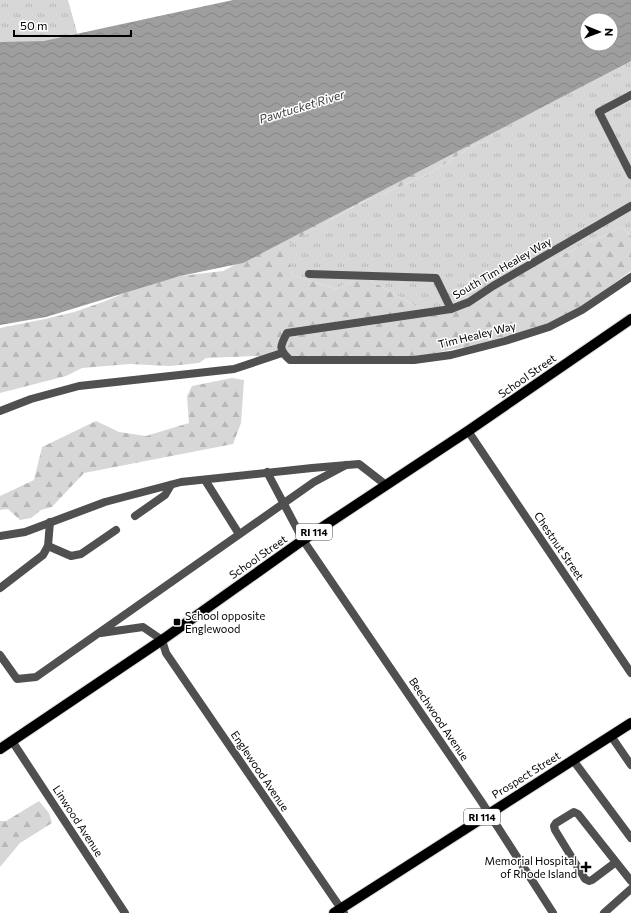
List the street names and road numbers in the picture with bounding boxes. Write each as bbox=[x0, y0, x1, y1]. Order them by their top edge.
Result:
street label: South Tim Healey Way bbox=[450, 234, 554, 301]
street label: Tim Healey Way bbox=[437, 319, 517, 350]
street label: School Street bbox=[495, 351, 558, 400]
street label: Chestnut Street bbox=[532, 509, 587, 583]
road number: RI 114 bbox=[296, 524, 332, 540]
street label: School Street bbox=[226, 532, 289, 581]
street label: Beechwood Avenue bbox=[407, 675, 472, 763]
street label: Englewood Avenue bbox=[229, 728, 292, 814]
street label: Prospect Street bbox=[489, 748, 563, 801]
street label: Linwood Avenue bbox=[51, 783, 106, 859]
road number: RI 114 bbox=[464, 809, 500, 825]

